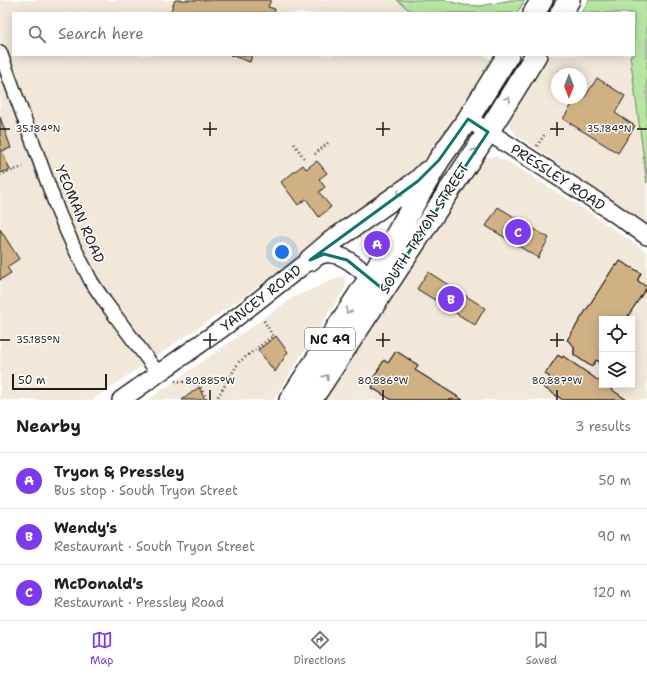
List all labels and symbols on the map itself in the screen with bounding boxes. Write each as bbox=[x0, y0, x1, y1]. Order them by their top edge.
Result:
north arrow bbox=[551, 68, 587, 104]
one-way arrow bbox=[504, 96, 511, 103]
text: 35.184°N bbox=[16, 122, 60, 135]
text: 35.184°N bbox=[587, 122, 631, 135]
street label: PRESSLEY ROAD bbox=[507, 140, 609, 214]
one-way arrow bbox=[471, 148, 478, 155]
street label: SOUTH TRYON STREET bbox=[375, 159, 473, 297]
street label: YEOMAN ROAD bbox=[51, 162, 109, 266]
one-way arrow bbox=[396, 189, 403, 197]
pin: C bbox=[505, 217, 531, 247]
pin: A bbox=[364, 229, 390, 259]
your location bbox=[272, 242, 292, 262]
street label: YANCEY ROAD bbox=[217, 261, 305, 335]
pin: B bbox=[438, 284, 464, 314]
one-way arrow bbox=[346, 306, 353, 313]
road number: NC 49 bbox=[305, 328, 355, 350]
text: 35.185°N bbox=[16, 333, 60, 346]
scale bar bbox=[12, 372, 107, 391]
text: 80.885°W bbox=[185, 374, 235, 387]
one-way arrow bbox=[322, 374, 329, 381]
text: 80.886°W bbox=[358, 374, 409, 387]
text: 80.887°W bbox=[532, 374, 583, 387]

